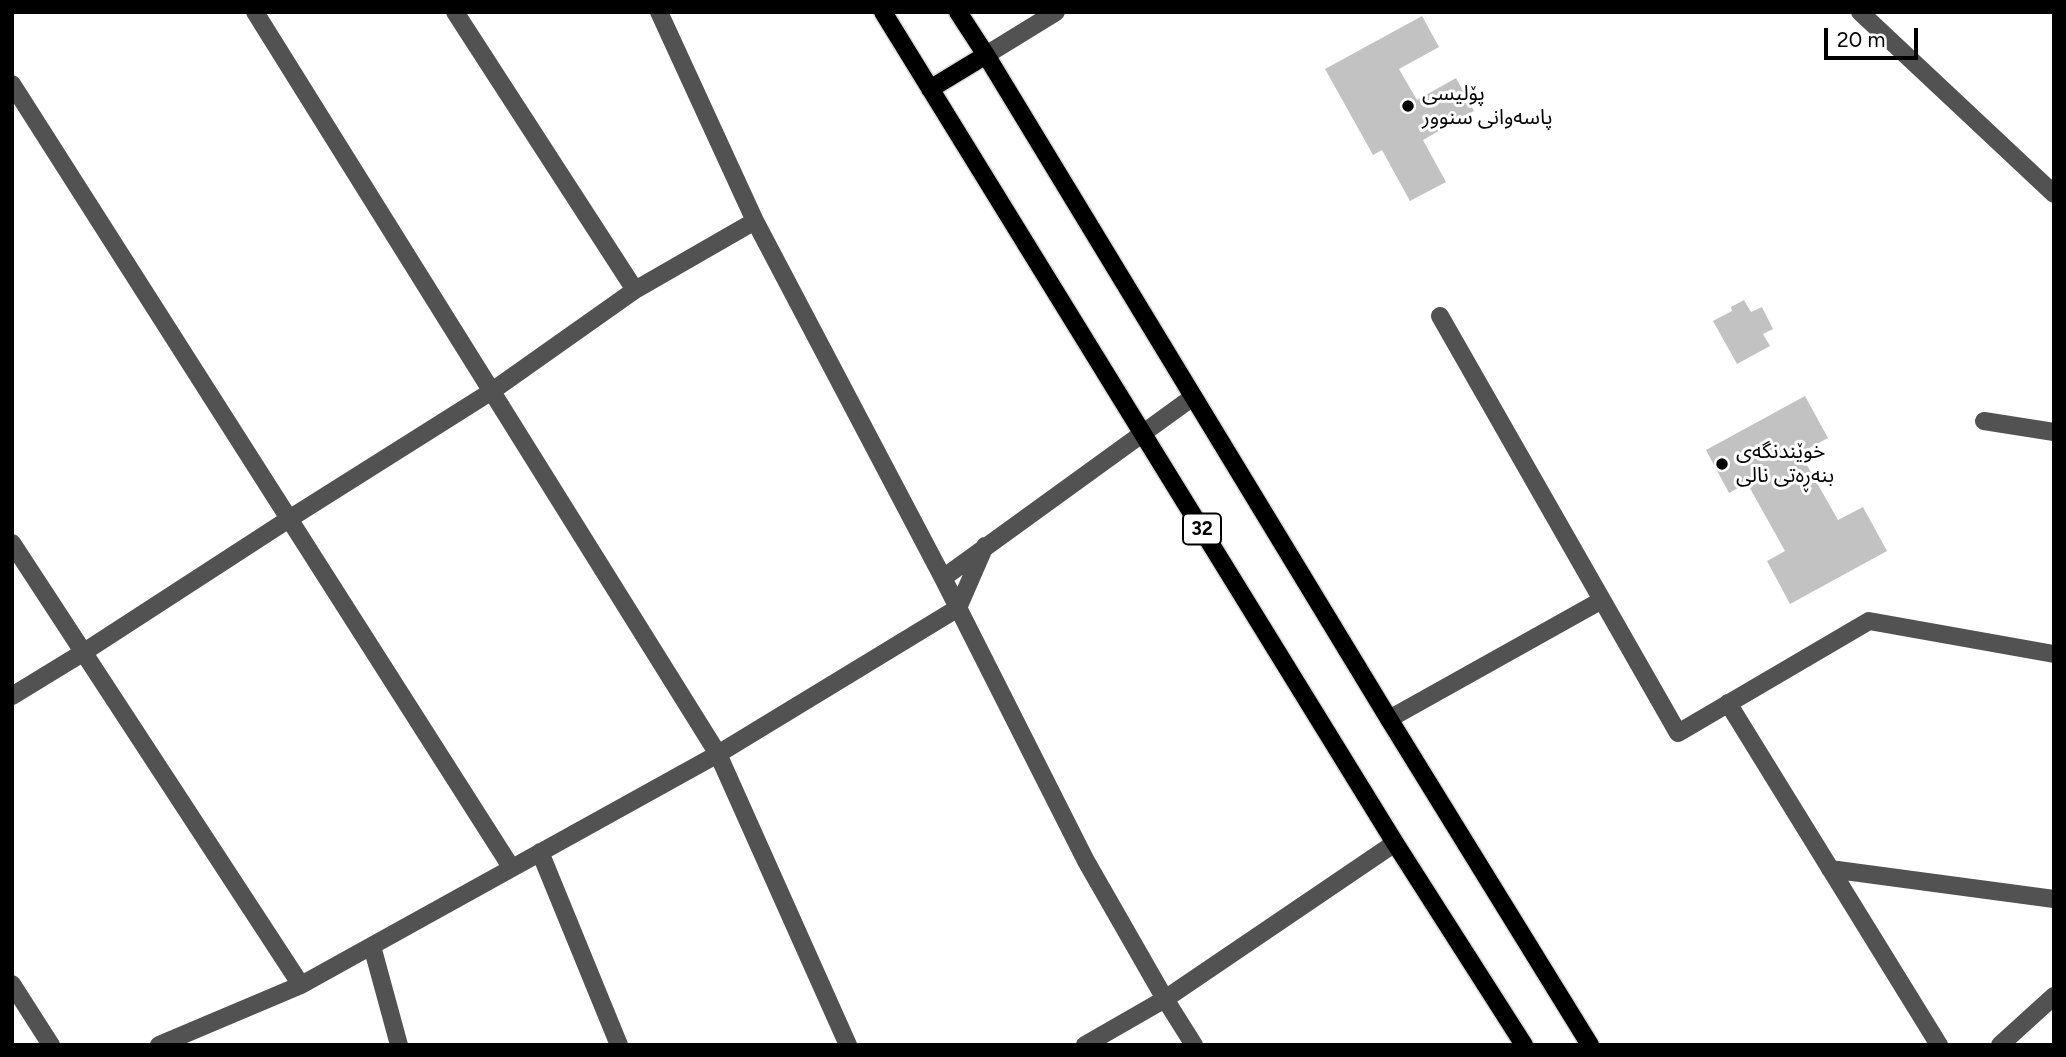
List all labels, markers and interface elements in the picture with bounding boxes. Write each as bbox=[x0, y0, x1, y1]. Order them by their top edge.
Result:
scale bar bbox=[1828, 14, 1923, 58]
text: 20 m bbox=[1837, 27, 1885, 52]
place label: پۆلیسی پاسەوانی سنوور bbox=[1422, 81, 1552, 131]
marker: پۆلیسی پاسەوانی سنوور bbox=[1400, 98, 1416, 114]
place label: خوێندنگەی بنەڕەتی نالی bbox=[1736, 439, 1834, 489]
marker: خوێندنگەی بنەڕەتی نالی bbox=[1714, 456, 1730, 472]
road number: 32 bbox=[1183, 514, 1221, 544]

